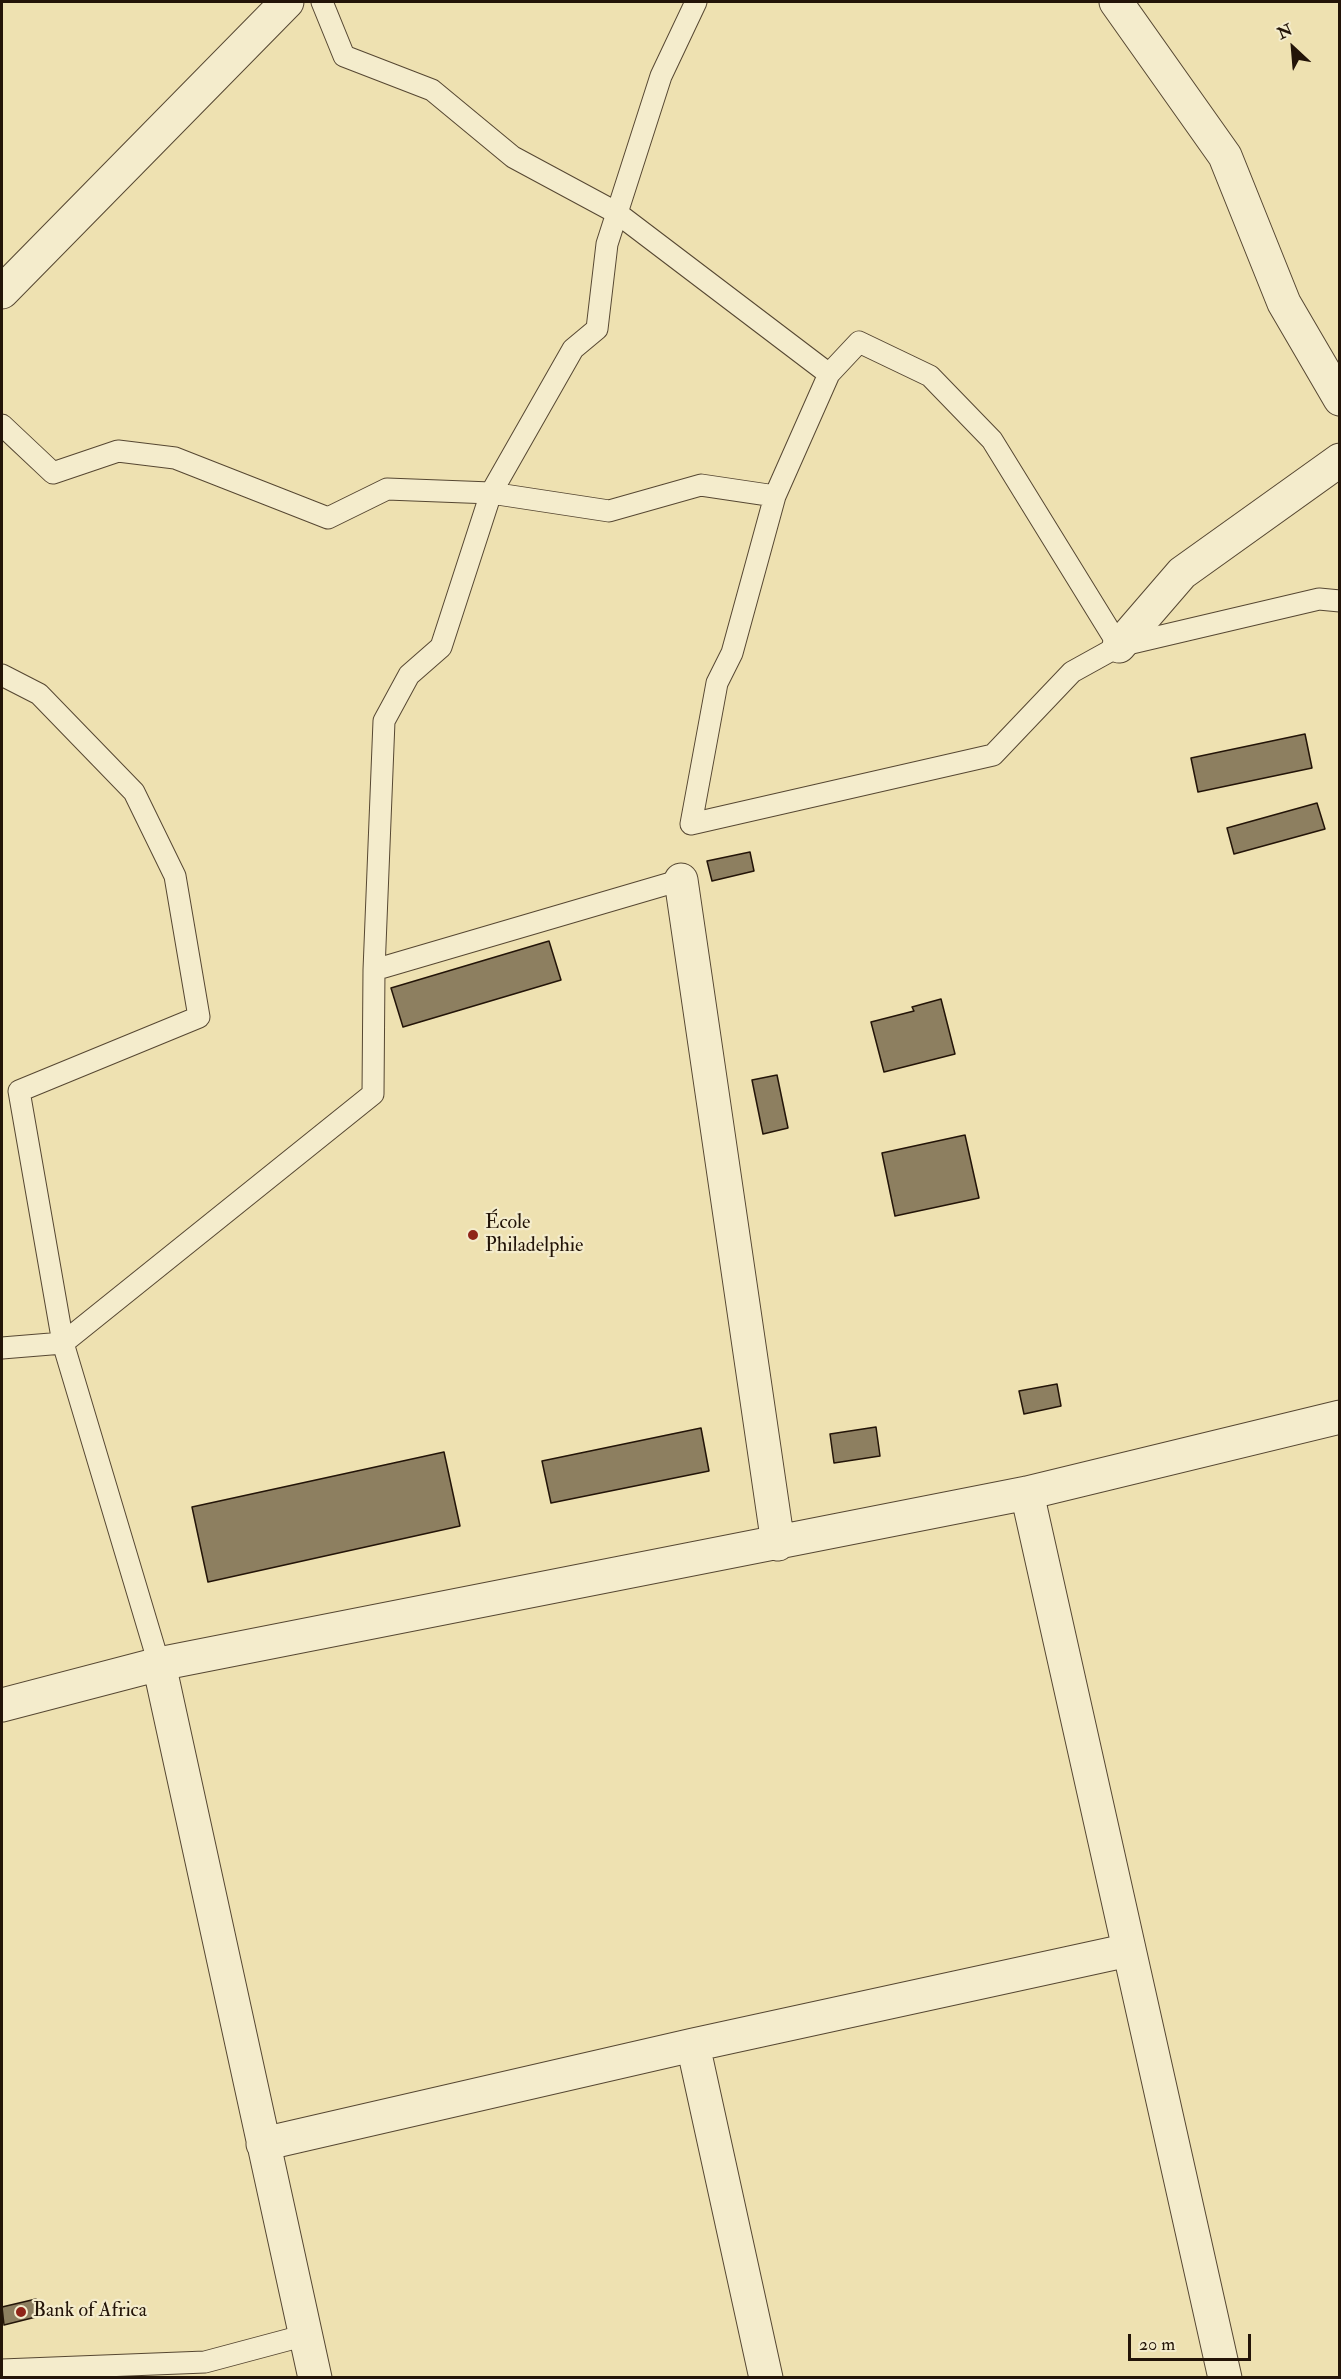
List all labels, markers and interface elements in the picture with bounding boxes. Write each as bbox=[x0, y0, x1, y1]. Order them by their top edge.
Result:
north arrow bbox=[1263, 18, 1323, 78]
text: N bbox=[1274, 20, 1296, 44]
place label: École Philadelphie bbox=[485, 1212, 583, 1259]
marker: École Philadelphie bbox=[466, 1228, 480, 1242]
place label: Bank of Africa bbox=[33, 2300, 147, 2324]
marker: Bank of Africa bbox=[14, 2305, 28, 2319]
scale bar bbox=[1131, 2322, 1254, 2360]
text: 20 m bbox=[1139, 2333, 1175, 2356]

